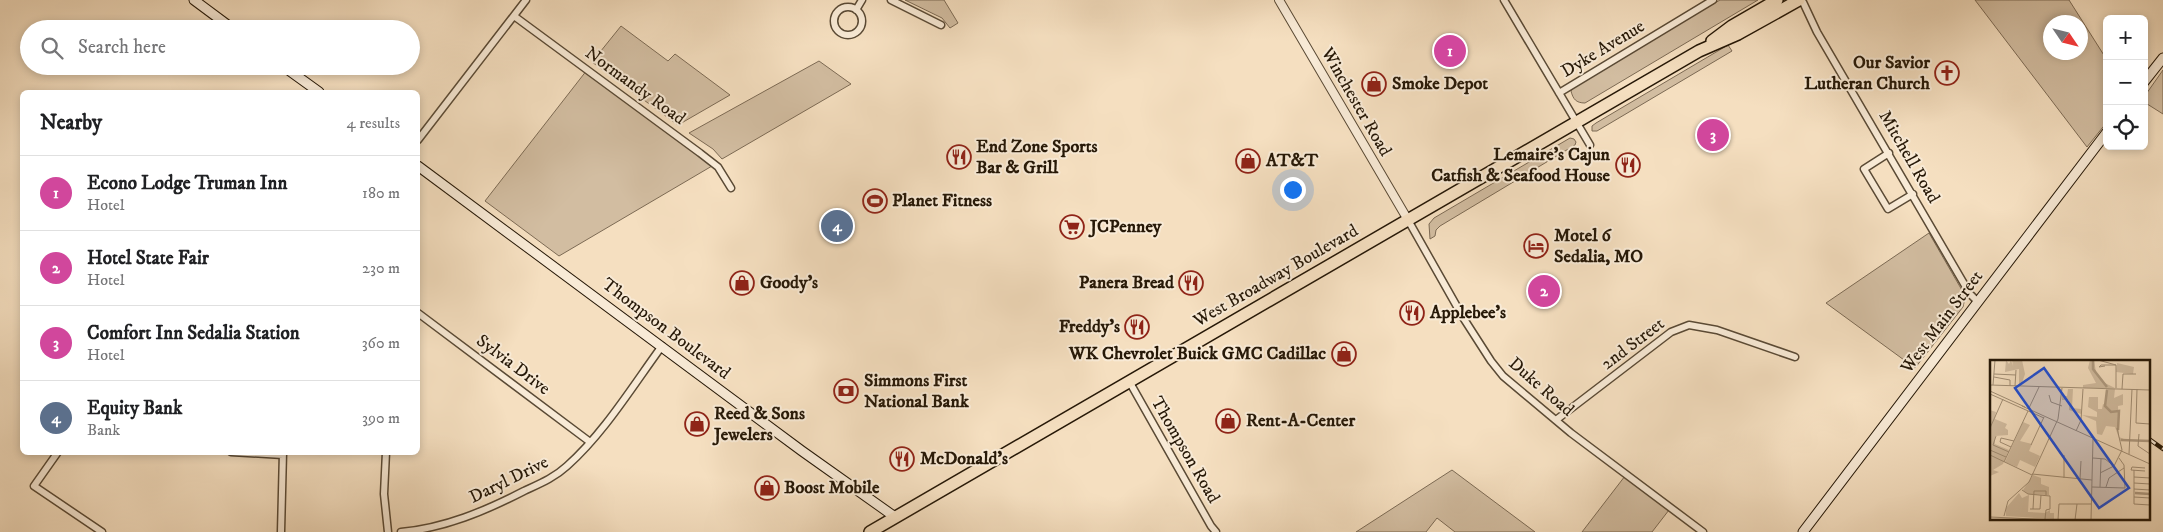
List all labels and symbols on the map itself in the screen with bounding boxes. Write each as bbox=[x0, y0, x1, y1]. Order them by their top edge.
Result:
street label: Dyke Avenue bbox=[1557, 15, 1649, 83]
north arrow bbox=[2043, 15, 2088, 60]
pin: 1 bbox=[1434, 32, 1466, 70]
street label: Normandy Road bbox=[580, 42, 690, 130]
street label: Winchester Road bbox=[1315, 43, 1396, 160]
place label: Our Savior Lutheran Church bbox=[1804, 52, 1931, 95]
church icon: Our Savior Lutheran Church bbox=[1934, 60, 1960, 86]
shop icon: Smoke Depot bbox=[1361, 71, 1387, 97]
place label: Smoke Depot bbox=[1392, 73, 1488, 95]
street label: Mitchell Road bbox=[1874, 107, 1944, 207]
pin: 3 bbox=[1697, 116, 1729, 154]
place label: End Zone Sports Bar & Grill bbox=[976, 136, 1098, 179]
restaurant icon: End Zone Sports Bar & Grill bbox=[946, 144, 972, 170]
place label: Lemaire's Cajun Catfish & Seafood House bbox=[1431, 144, 1611, 187]
shop icon: AT&T bbox=[1235, 148, 1261, 174]
place label: AT&T bbox=[1265, 150, 1318, 172]
restaurant icon: Lemaire's Cajun Catfish & Seafood House bbox=[1615, 152, 1641, 178]
your location bbox=[1280, 177, 1306, 203]
sports icon: Planet Fitness bbox=[862, 188, 888, 214]
place label: Planet Fitness bbox=[892, 190, 992, 212]
pin: 4 bbox=[821, 207, 853, 245]
supermarket icon: JCPenney bbox=[1059, 214, 1085, 240]
place label: JCPenney bbox=[1088, 216, 1162, 238]
street label: West Broadway Boulevard bbox=[1189, 220, 1362, 333]
place label: Motel 6 Sedalia, MO bbox=[1554, 225, 1643, 268]
hotel icon: Motel 6 Sedalia, MO bbox=[1523, 233, 1549, 259]
street label: West Main Street bbox=[1896, 266, 1988, 379]
shop icon: Goody's bbox=[729, 270, 755, 296]
restaurant icon: Panera Bread bbox=[1178, 270, 1204, 296]
place label: Goody's bbox=[760, 272, 818, 294]
place label: Panera Bread bbox=[1079, 272, 1175, 294]
pin: 2 bbox=[1528, 272, 1560, 310]
street label: Thompson Boulevard bbox=[597, 274, 735, 384]
restaurant icon: Applebee's bbox=[1399, 300, 1425, 326]
place label: Applebee's bbox=[1429, 302, 1506, 324]
street label: 2nd Street bbox=[1597, 313, 1669, 375]
restaurant icon: Freddy's bbox=[1124, 314, 1150, 340]
place label: Freddy's bbox=[1059, 316, 1120, 338]
street label: Sylvia Drive bbox=[472, 330, 554, 400]
shop icon: WK Chevrolet Buick GMC Cadillac bbox=[1331, 341, 1357, 367]
place label: WK Chevrolet Buick GMC Cadillac bbox=[1068, 343, 1326, 365]
street label: Duke Road bbox=[1504, 353, 1578, 421]
inset map bbox=[1990, 360, 2150, 520]
place label: Simmons First National Bank bbox=[864, 370, 970, 413]
bank icon: Simmons First National Bank bbox=[833, 378, 859, 404]
street label: Thompson Road bbox=[1146, 393, 1224, 507]
place label: Reed & Sons Jewelers bbox=[712, 403, 805, 446]
shop icon: Rent-A-Center bbox=[1215, 408, 1241, 434]
place label: Rent-A-Center bbox=[1246, 410, 1355, 432]
shop icon: Reed & Sons Jewelers bbox=[684, 411, 710, 437]
restaurant icon: McDonald's bbox=[889, 446, 915, 472]
place label: McDonald's bbox=[920, 448, 1008, 470]
street label: Daryl Drive bbox=[466, 451, 552, 509]
shop icon: Boost Mobile bbox=[754, 475, 780, 501]
place label: Boost Mobile bbox=[784, 477, 880, 499]

